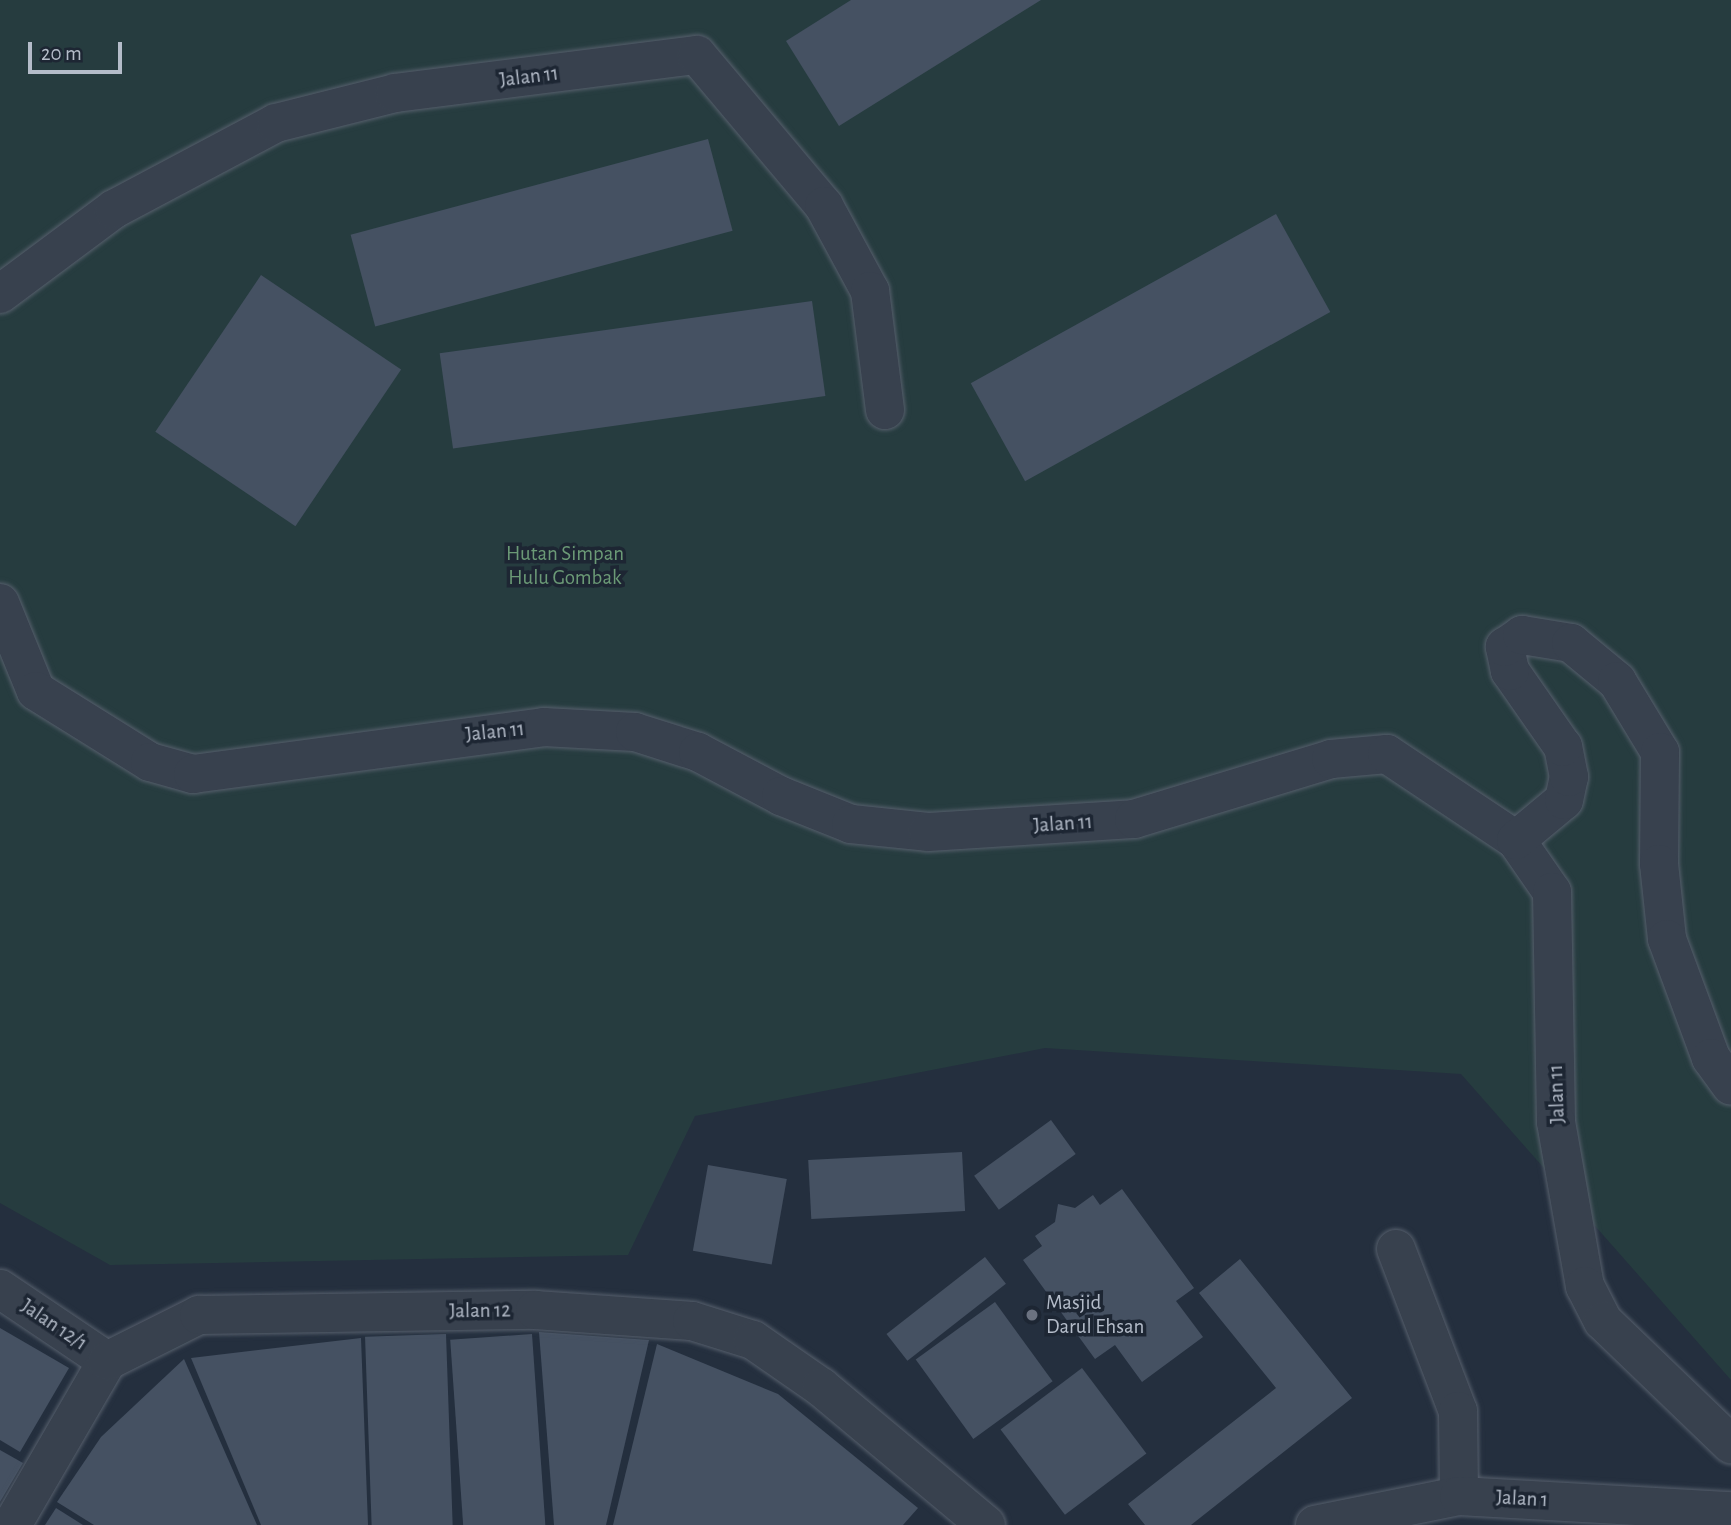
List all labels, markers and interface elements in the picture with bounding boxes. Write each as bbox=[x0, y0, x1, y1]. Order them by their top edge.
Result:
scale bar bbox=[32, 28, 126, 72]
text: 20 m bbox=[41, 43, 82, 64]
street label: Jalan 11 bbox=[498, 61, 560, 93]
park label: Hutan Simpan Hulu Gombak bbox=[506, 541, 624, 591]
street label: Jalan 11 bbox=[464, 716, 526, 748]
street label: Jalan 11 bbox=[1033, 809, 1093, 839]
street label: Jalan 11 bbox=[1543, 1064, 1571, 1124]
place label: Masjid Darul Ehsan bbox=[1046, 1290, 1144, 1340]
street label: Jalan 12/1 bbox=[16, 1294, 92, 1356]
street label: Jalan 12 bbox=[449, 1298, 511, 1324]
marker: Masjid Darul Ehsan bbox=[1024, 1307, 1040, 1323]
street label: Jalan 1 bbox=[1495, 1485, 1549, 1513]

